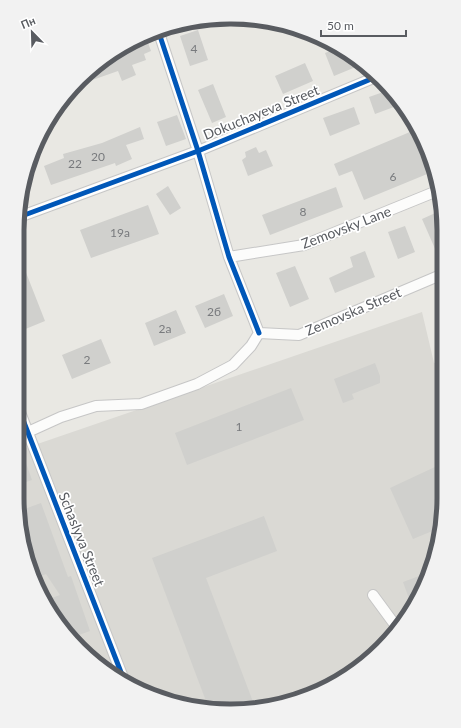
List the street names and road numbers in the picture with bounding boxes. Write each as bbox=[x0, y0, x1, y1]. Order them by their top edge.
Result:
street label: Dokuchayeva Street bbox=[201, 81, 321, 143]
street label: Zemovsky Lane bbox=[299, 202, 393, 252]
street label: Zemovska Street bbox=[303, 283, 403, 339]
street label: Schaslyva Street bbox=[55, 489, 109, 589]

